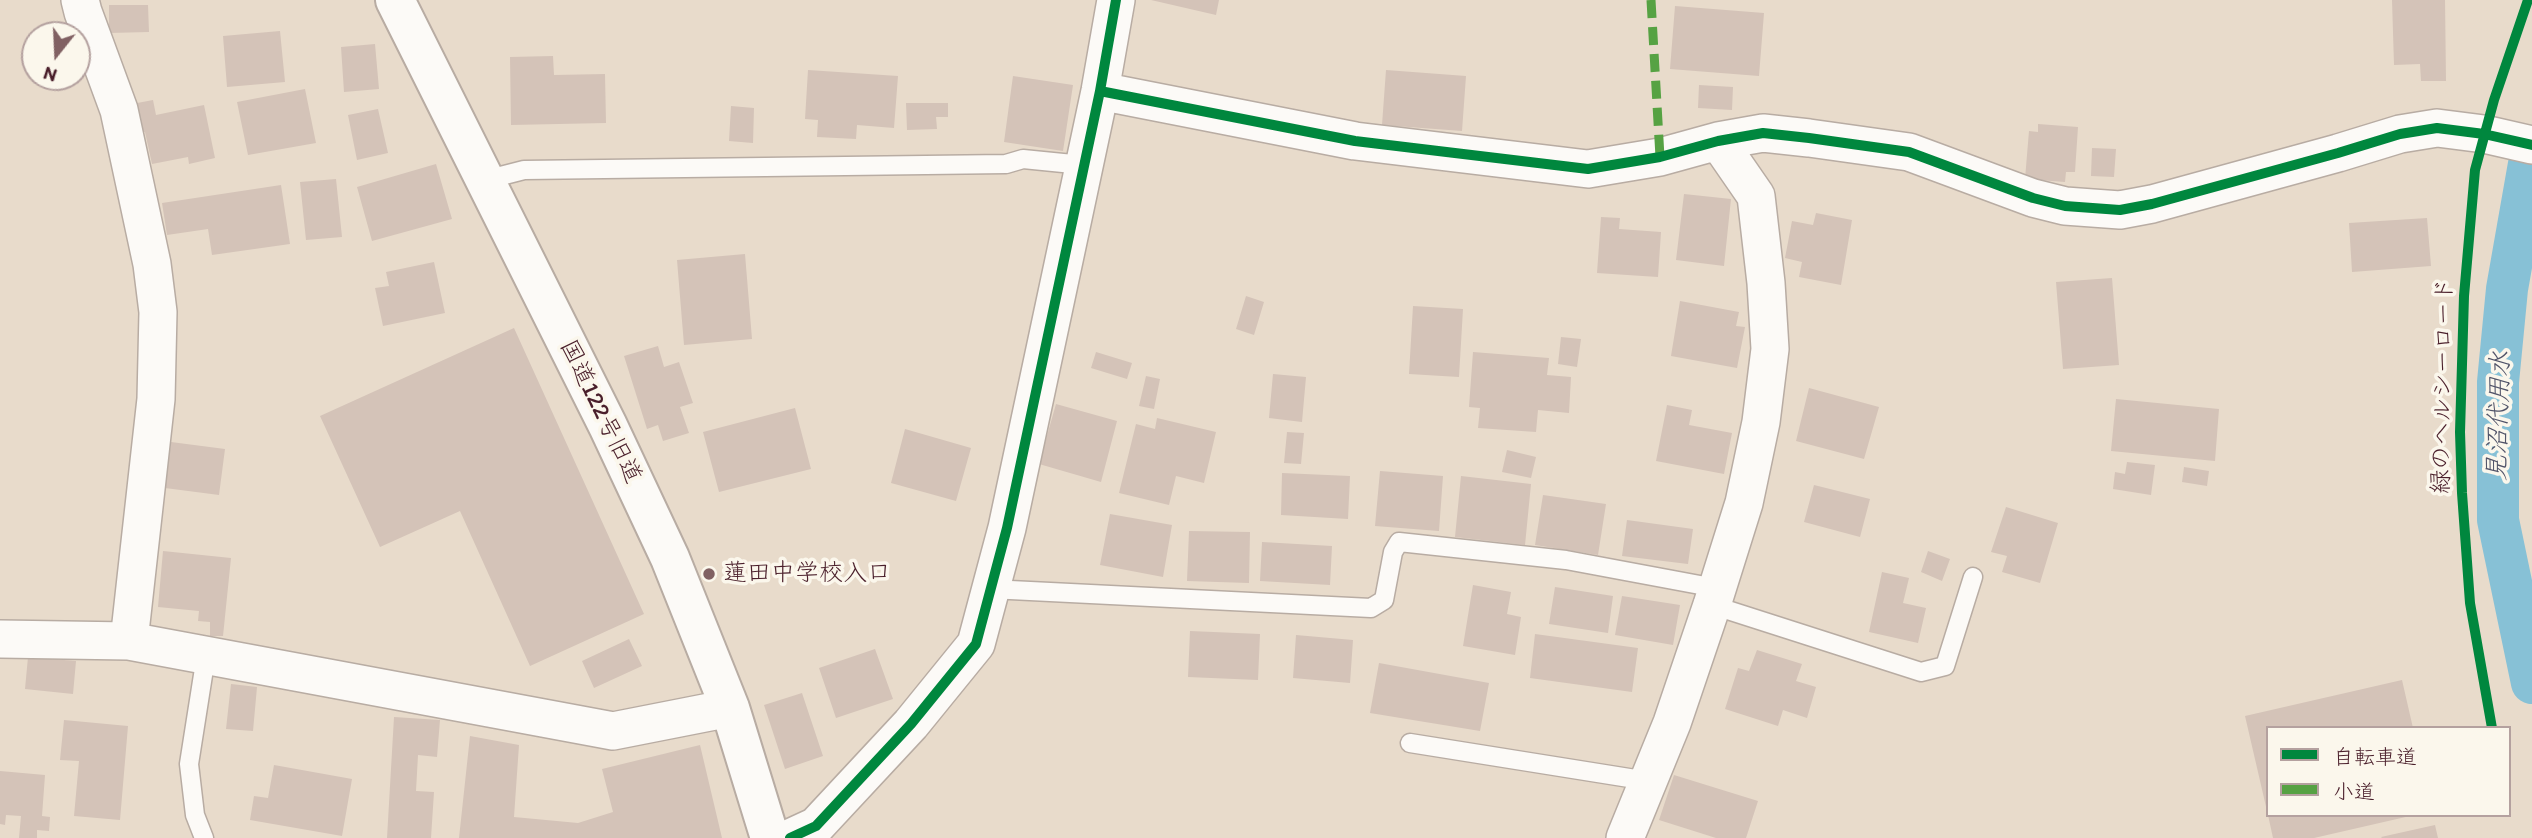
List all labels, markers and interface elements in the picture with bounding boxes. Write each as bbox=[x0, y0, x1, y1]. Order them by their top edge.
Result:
north arrow bbox=[21, 21, 91, 91]
text: N bbox=[40, 62, 60, 87]
street label: 緑のヘルシーロード bbox=[2428, 278, 2460, 494]
street label: 国道122号旧道 bbox=[553, 335, 647, 489]
water label: 見沼代用水 bbox=[2482, 350, 2518, 482]
place label: 蓮田中学校入口 bbox=[723, 560, 891, 588]
marker: 蓮田中学校入口 bbox=[701, 566, 717, 582]
legend bbox=[2266, 726, 2511, 817]
text: 自転車道 bbox=[2333, 744, 2417, 769]
text: 小道 bbox=[2333, 779, 2375, 804]

